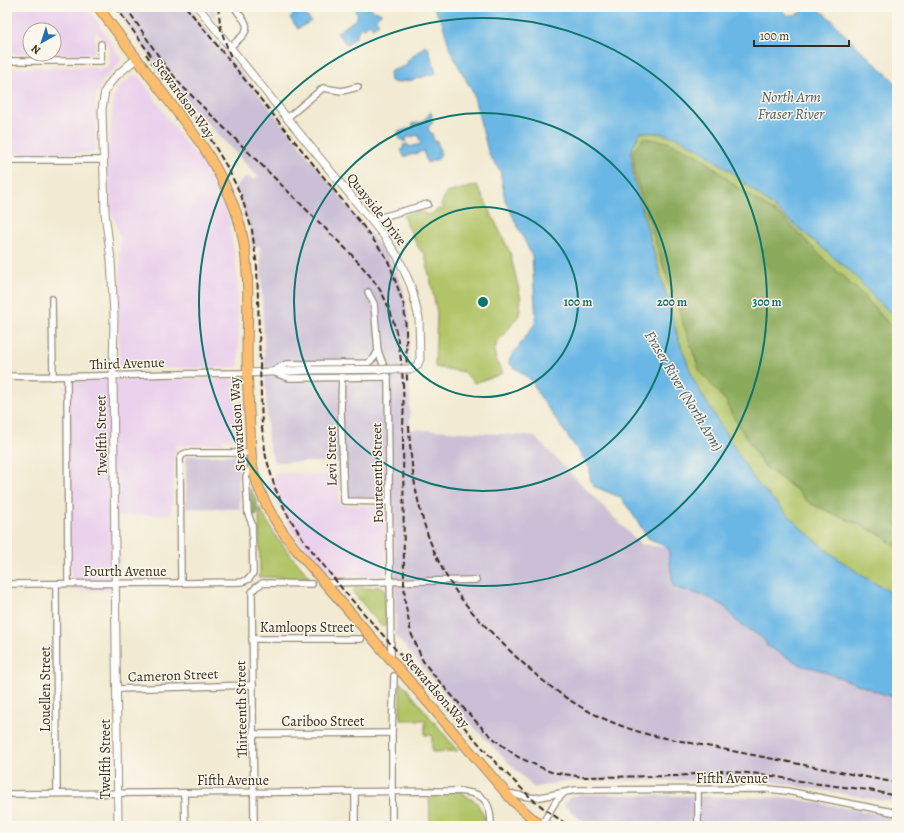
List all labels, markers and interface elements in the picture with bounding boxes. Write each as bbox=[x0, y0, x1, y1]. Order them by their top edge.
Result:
north arrow bbox=[22, 22, 62, 62]
scale bar bbox=[754, 22, 849, 48]
text: 100 m bbox=[760, 28, 789, 44]
text: N bbox=[28, 41, 44, 58]
street label: Stewardson Way bbox=[148, 54, 220, 143]
water label: North Arm Fraser River bbox=[758, 87, 825, 124]
street label: Quayside Drive bbox=[342, 169, 411, 250]
text: 100 m bbox=[564, 294, 592, 310]
text: 200 m bbox=[657, 294, 687, 310]
text: 300 m bbox=[752, 294, 782, 310]
centre of rings bbox=[476, 295, 490, 309]
water label: Fraser River (North Arm) bbox=[640, 327, 728, 455]
street label: Third Avenue bbox=[89, 353, 165, 374]
street label: Stewardson Way bbox=[225, 375, 250, 472]
street label: Twelfth Street bbox=[91, 394, 112, 475]
street label: Fourteenth Street bbox=[367, 422, 388, 523]
street label: Levi Street bbox=[321, 425, 342, 487]
street label: Fourth Avenue bbox=[83, 562, 167, 581]
street label: Kamloops Street bbox=[260, 618, 355, 637]
street label: Louellen Street bbox=[36, 646, 55, 732]
street label: Stewardson Way bbox=[397, 648, 474, 733]
street label: Thirteenth Street bbox=[231, 660, 252, 758]
street label: Cameron Street bbox=[128, 664, 219, 687]
street label: Cariboo Street bbox=[282, 712, 365, 731]
street label: Twelfth Street bbox=[96, 719, 115, 799]
street label: Fifth Avenue bbox=[696, 769, 768, 788]
street label: Fifth Avenue bbox=[197, 771, 269, 790]

